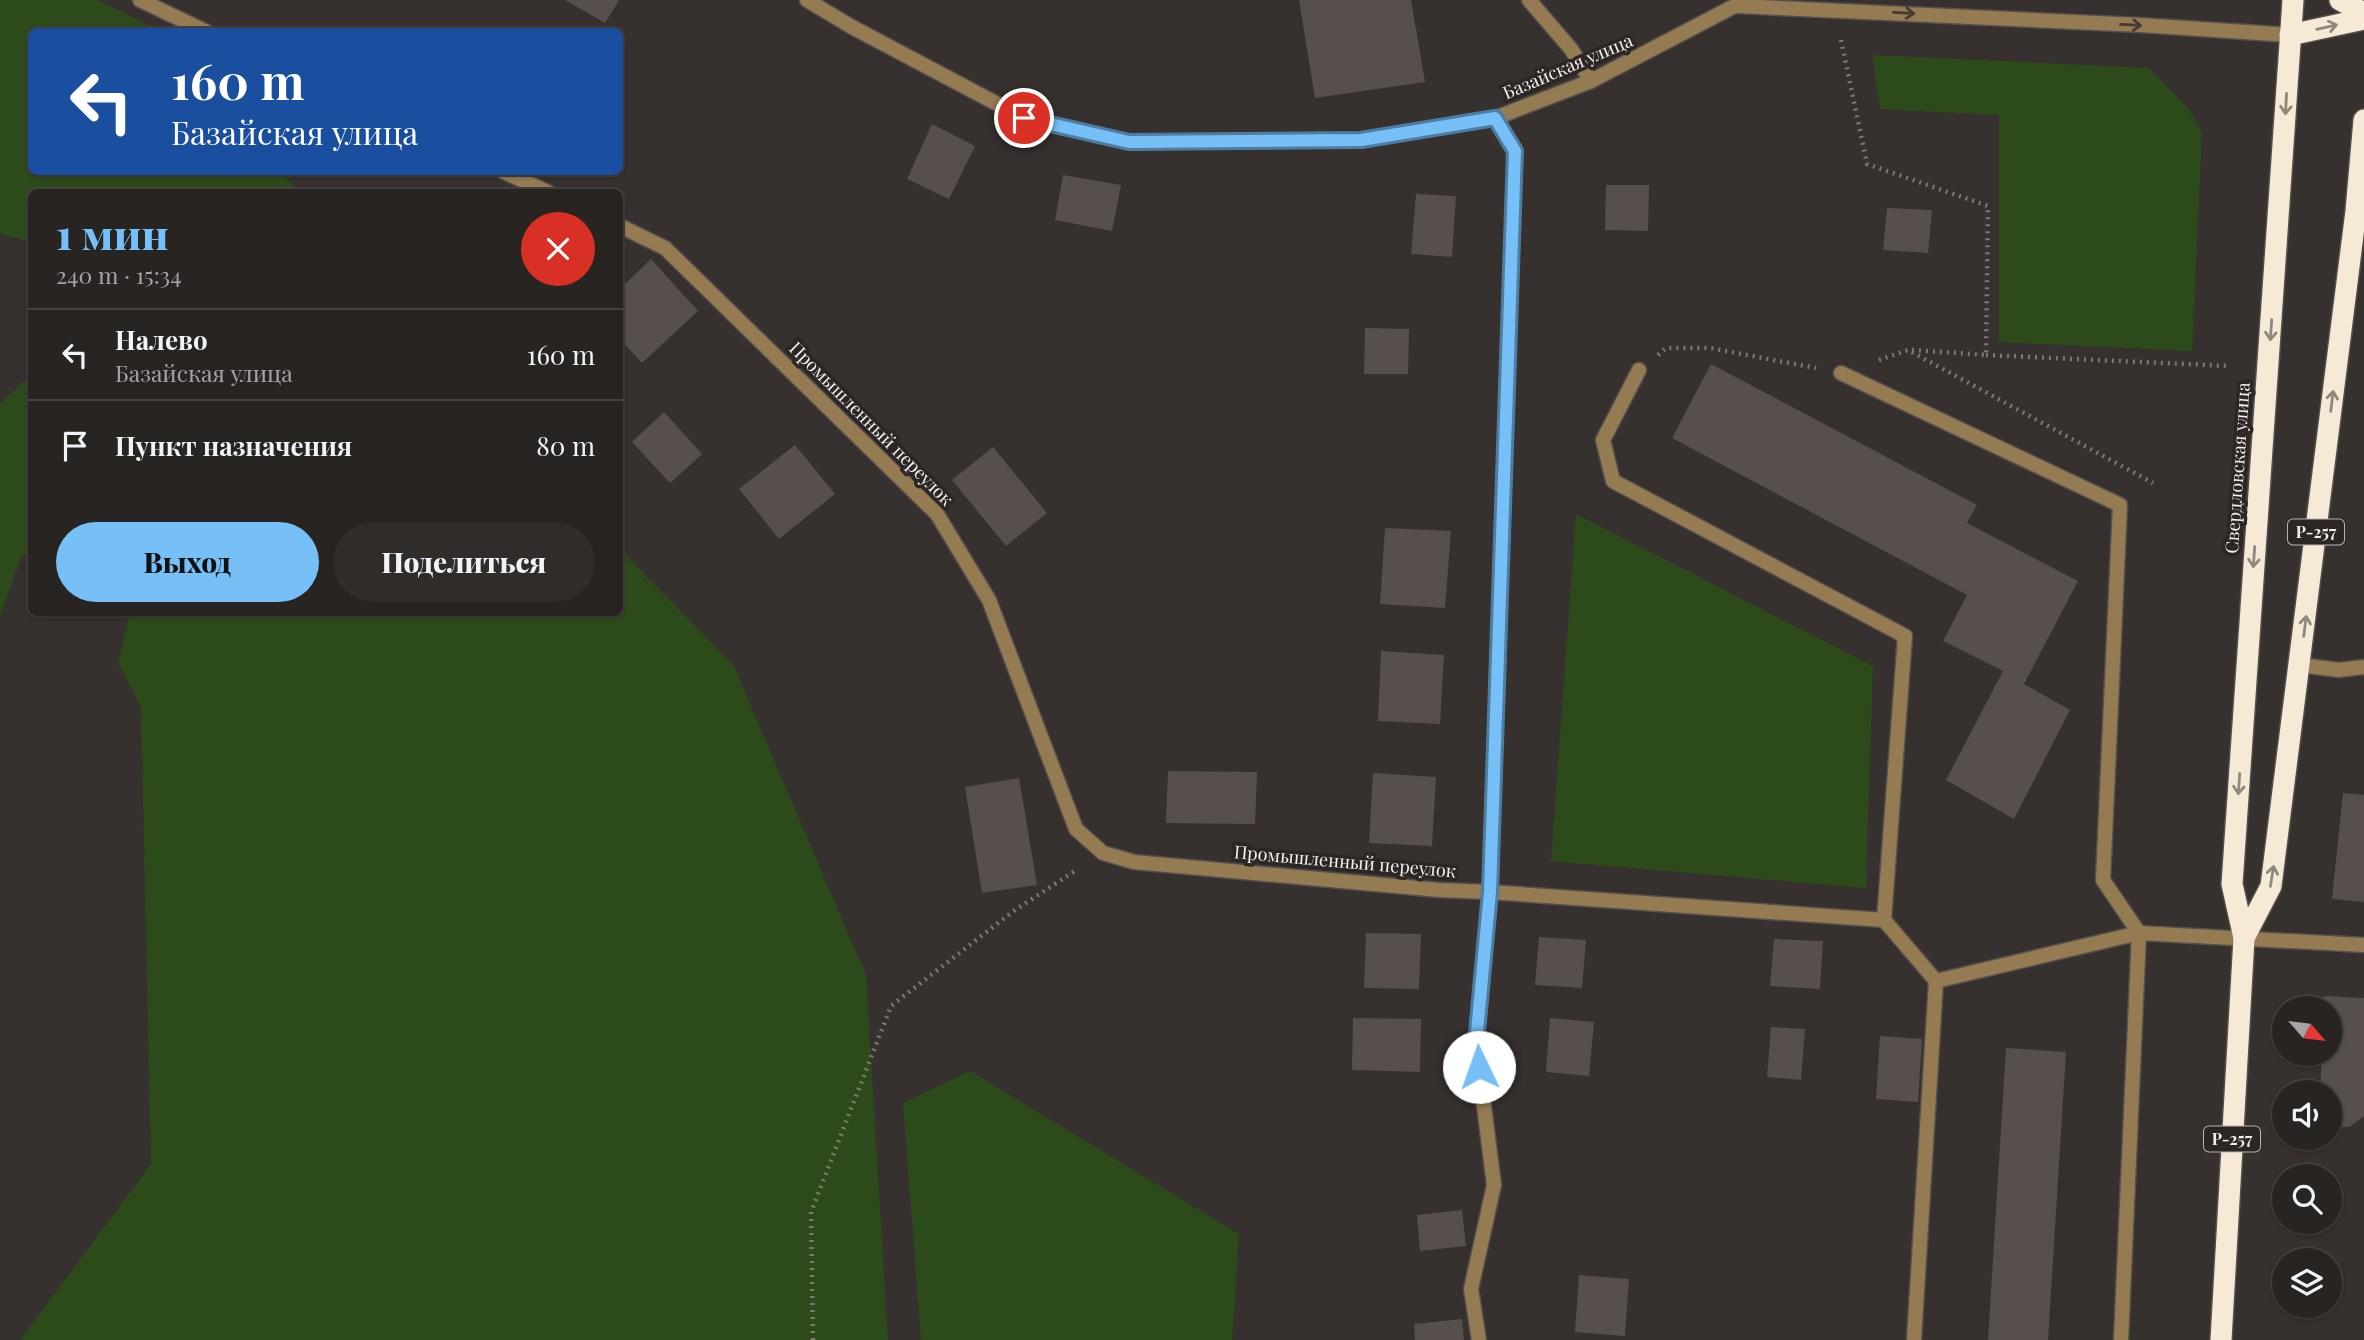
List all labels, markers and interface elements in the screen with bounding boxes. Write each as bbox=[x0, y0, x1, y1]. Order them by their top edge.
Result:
one-way arrow bbox=[1892, 7, 1915, 20]
one-way arrow bbox=[2119, 19, 2142, 32]
one-way arrow bbox=[2315, 20, 2338, 33]
street label: Базайская улица bbox=[1499, 28, 1636, 104]
text: 160 m bbox=[171, 47, 305, 112]
icon: left bbox=[56, 56, 147, 147]
pin bbox=[994, 88, 1054, 148]
one-way arrow bbox=[2280, 92, 2293, 115]
icon: arrive bbox=[1005, 99, 1043, 137]
text: Базайская улица bbox=[171, 110, 418, 153]
text: 1 мин bbox=[56, 205, 169, 261]
button: close bbox=[521, 212, 595, 286]
text: 240 m · 15:34 bbox=[56, 259, 182, 290]
one-way arrow bbox=[2264, 319, 2277, 341]
text: Налево bbox=[115, 322, 208, 357]
icon: left bbox=[56, 336, 94, 374]
street label: Промышленный переулок bbox=[784, 336, 959, 511]
text: 160 m bbox=[527, 337, 595, 372]
text: Базайская улица bbox=[115, 357, 293, 388]
street label: Свердловская улица bbox=[2219, 382, 2255, 554]
one-way arrow bbox=[2326, 390, 2339, 412]
icon: arrive bbox=[56, 427, 94, 465]
text: Пункт назначения bbox=[115, 428, 352, 463]
text: 80 m bbox=[536, 428, 595, 463]
road number: Р-257 bbox=[2288, 520, 2344, 544]
button: Выход bbox=[56, 522, 319, 602]
button: Поделиться bbox=[333, 522, 595, 602]
one-way arrow bbox=[2248, 546, 2261, 569]
one-way arrow bbox=[2298, 616, 2311, 638]
one-way arrow bbox=[2232, 773, 2245, 795]
street label: Промышленный переулок bbox=[1233, 839, 1457, 883]
one-way arrow bbox=[2266, 865, 2279, 888]
north arrow bbox=[2272, 996, 2342, 1066]
map controls bbox=[2272, 996, 2342, 1318]
position arrow bbox=[1442, 1030, 1516, 1104]
button: sound bbox=[2272, 1080, 2342, 1150]
road number: Р-257 bbox=[2204, 1126, 2260, 1152]
button: search bbox=[2272, 1164, 2342, 1234]
button: layers bbox=[2272, 1248, 2342, 1318]

